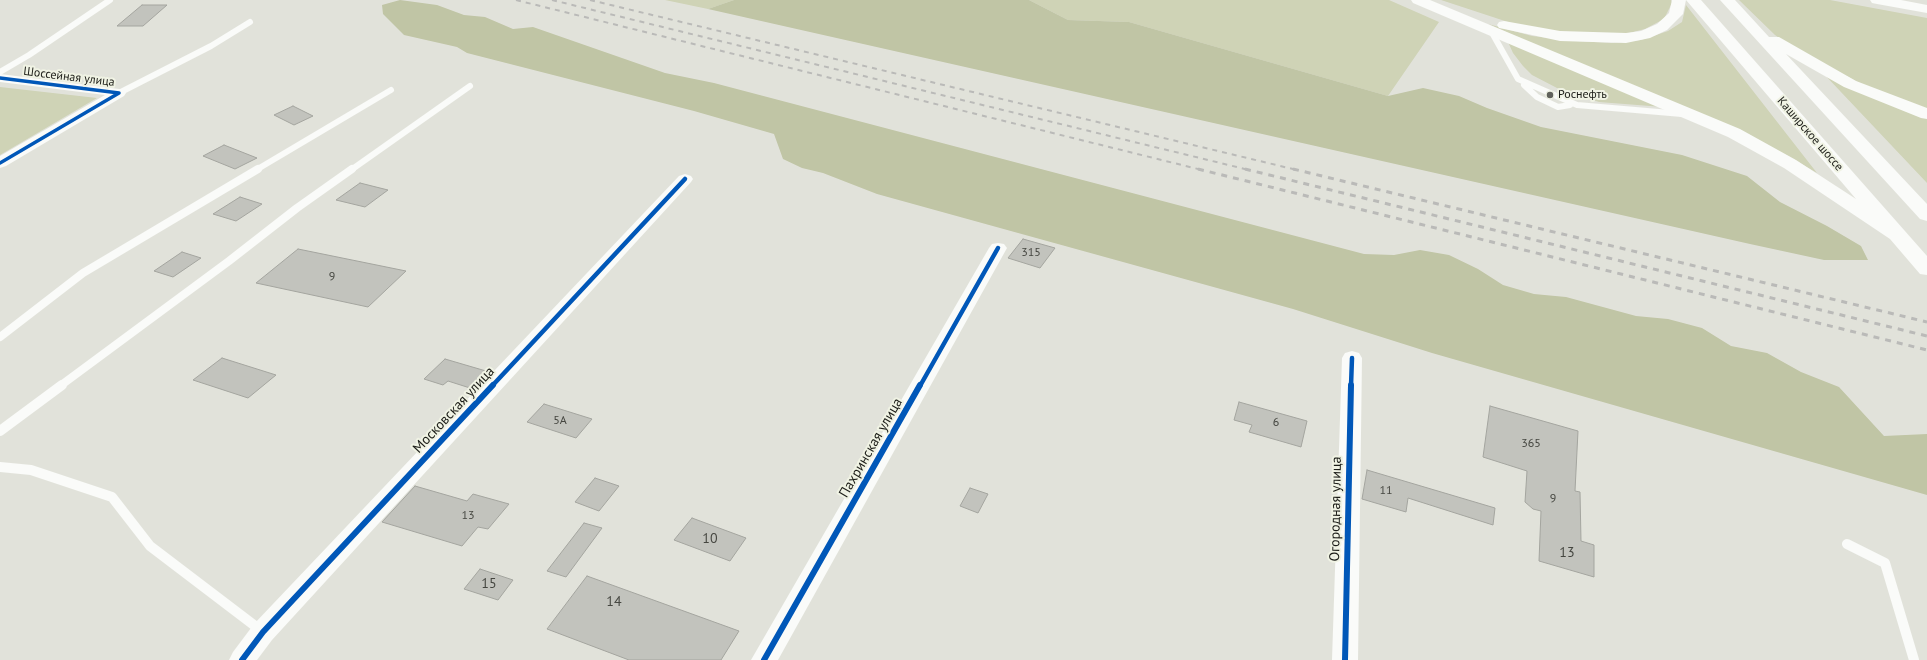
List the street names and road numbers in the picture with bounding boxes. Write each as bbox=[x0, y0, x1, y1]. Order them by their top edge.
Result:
street label: Шоссейная улица bbox=[23, 64, 115, 90]
street label: Каширское шоссе bbox=[1774, 94, 1846, 174]
street label: Московская улица bbox=[410, 363, 498, 457]
street label: Пахринская улица bbox=[836, 395, 906, 501]
street label: Огородная улица bbox=[1327, 456, 1345, 562]

